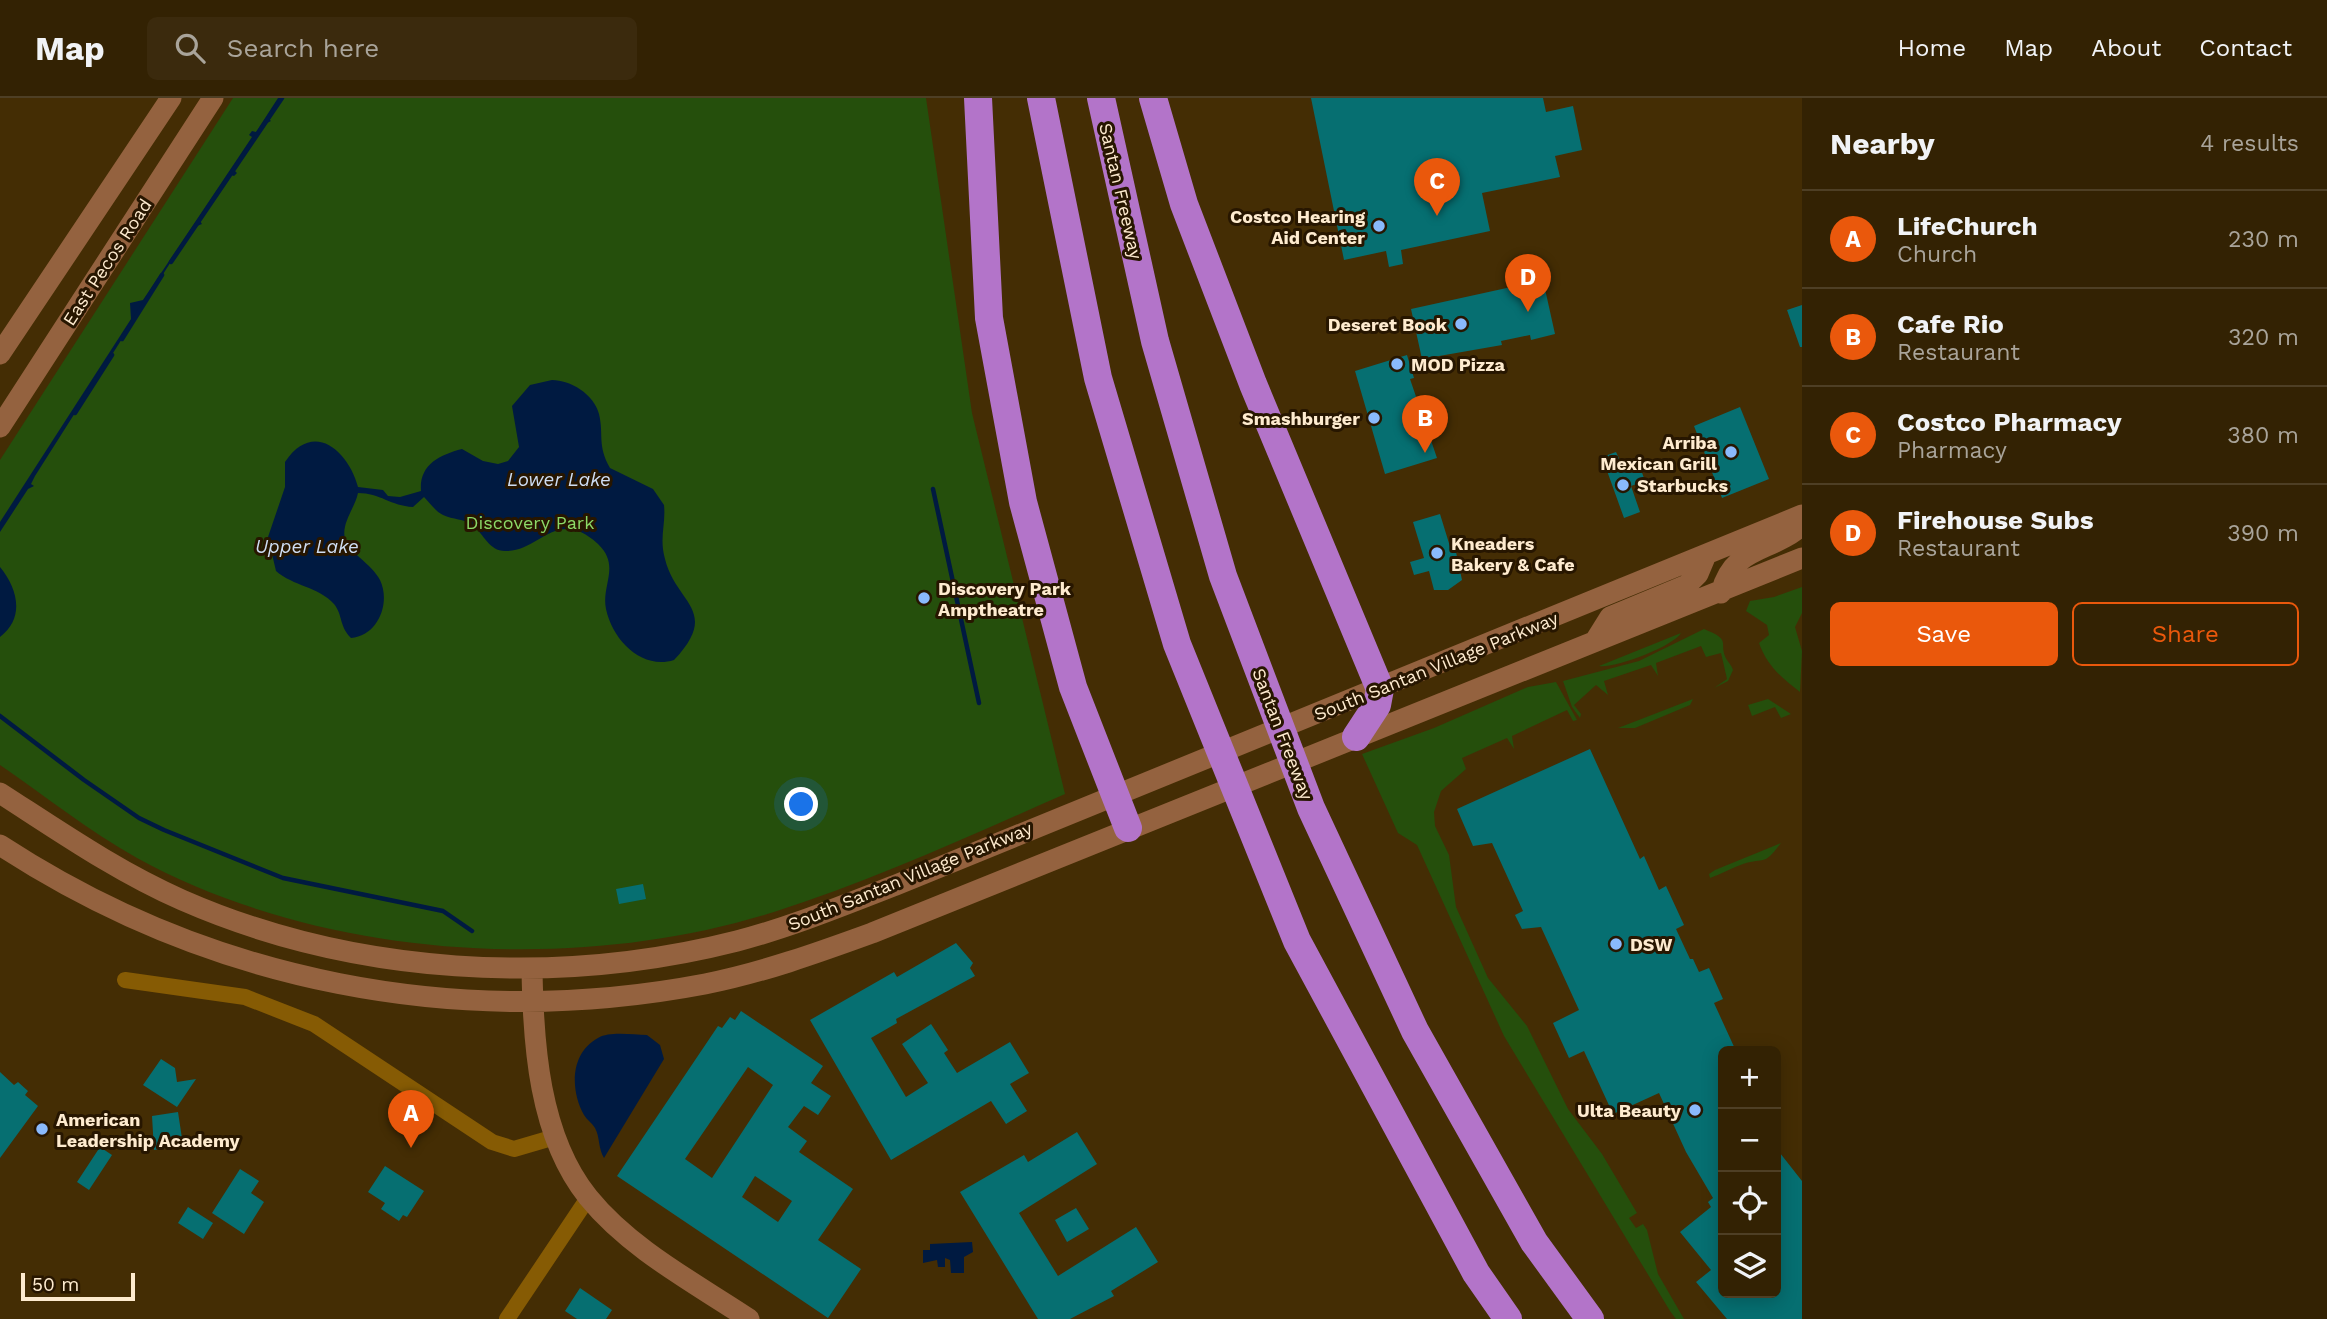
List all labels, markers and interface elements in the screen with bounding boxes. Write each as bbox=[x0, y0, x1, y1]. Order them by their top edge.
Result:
search box bbox=[147, 17, 637, 80]
text: Map bbox=[35, 29, 105, 68]
icon: search bbox=[171, 29, 209, 67]
text: Search here bbox=[227, 33, 379, 63]
text: Home bbox=[1898, 34, 1966, 62]
text: Map bbox=[2004, 34, 2053, 62]
text: About bbox=[2091, 34, 2161, 62]
text: Contact bbox=[2199, 34, 2292, 62]
street label: Santan Freeway bbox=[1095, 121, 1147, 262]
text: Nearby bbox=[1830, 126, 1935, 161]
text: 4 results bbox=[2200, 130, 2299, 157]
pin: C bbox=[1414, 158, 1460, 216]
street label: East Pecos Road bbox=[58, 195, 156, 329]
place label: Costco Hearing Aid Center bbox=[1230, 206, 1366, 248]
text: LifeChurch bbox=[1897, 211, 2038, 241]
marker: Costco Hearing Aid Center bbox=[1371, 218, 1387, 234]
text: A bbox=[1845, 226, 1861, 253]
text: 230 m bbox=[2228, 226, 2299, 253]
text: Church bbox=[1897, 241, 1977, 268]
pin: D bbox=[1505, 254, 1551, 312]
text: Cafe Rio bbox=[1897, 309, 2004, 339]
place label: Deseret Book bbox=[1328, 314, 1448, 335]
marker: Deseret Book bbox=[1453, 316, 1469, 332]
text: B bbox=[1845, 324, 1861, 351]
text: 320 m bbox=[2228, 324, 2299, 351]
text: Restaurant bbox=[1897, 339, 2020, 366]
place label: MOD Pizza bbox=[1411, 354, 1506, 375]
marker: MOD Pizza bbox=[1389, 356, 1405, 372]
pin: B bbox=[1402, 395, 1448, 453]
text: Costco Pharmacy bbox=[1897, 407, 2122, 437]
place label: Smashburger bbox=[1242, 408, 1360, 429]
marker: Smashburger bbox=[1366, 410, 1382, 426]
text: C bbox=[1845, 422, 1861, 449]
text: 380 m bbox=[2227, 422, 2299, 449]
place label: Arriba Mexican Grill bbox=[1600, 432, 1718, 474]
text: Pharmacy bbox=[1897, 437, 2007, 464]
marker: Arriba Mexican Grill bbox=[1723, 444, 1739, 460]
water label: Lower Lake bbox=[507, 468, 611, 491]
place label: Starbucks bbox=[1637, 475, 1729, 496]
marker: Starbucks bbox=[1615, 477, 1631, 493]
text: Firehouse Subs bbox=[1897, 505, 2094, 535]
park label: Discovery Park bbox=[466, 512, 594, 533]
text: D bbox=[1845, 520, 1861, 547]
text: 390 m bbox=[2227, 520, 2299, 547]
place label: Kneaders Bakery & Cafe bbox=[1451, 533, 1575, 575]
water label: Upper Lake bbox=[255, 535, 359, 558]
text: Restaurant bbox=[1897, 535, 2020, 562]
marker: Kneaders Bakery & Cafe bbox=[1429, 545, 1445, 561]
place label: Discovery Park Amptheatre bbox=[938, 578, 1072, 620]
marker: Discovery Park Amptheatre bbox=[916, 590, 932, 606]
button: Save bbox=[1830, 602, 2058, 666]
button: Share bbox=[2072, 602, 2299, 666]
street label: South Santan Village Parkway bbox=[1311, 607, 1562, 725]
street label: Santan Freeway bbox=[1248, 665, 1318, 803]
your location bbox=[784, 787, 818, 821]
street label: South Santan Village Parkway bbox=[785, 817, 1036, 935]
place label: DSW bbox=[1630, 934, 1672, 955]
marker: DSW bbox=[1608, 936, 1624, 952]
map controls bbox=[1718, 1046, 1781, 1298]
button: + bbox=[1718, 1046, 1781, 1109]
pin: A bbox=[388, 1090, 434, 1148]
place label: Ulta Beauty bbox=[1577, 1100, 1682, 1121]
marker: Ulta Beauty bbox=[1687, 1102, 1703, 1118]
place label: American Leadership Academy bbox=[56, 1109, 241, 1151]
button: − bbox=[1718, 1109, 1781, 1172]
marker: American Leadership Academy bbox=[34, 1121, 50, 1137]
button: locate bbox=[1718, 1172, 1781, 1235]
button: layers bbox=[1718, 1235, 1781, 1298]
scale bar bbox=[21, 1270, 135, 1302]
text: 50 m bbox=[32, 1273, 79, 1296]

